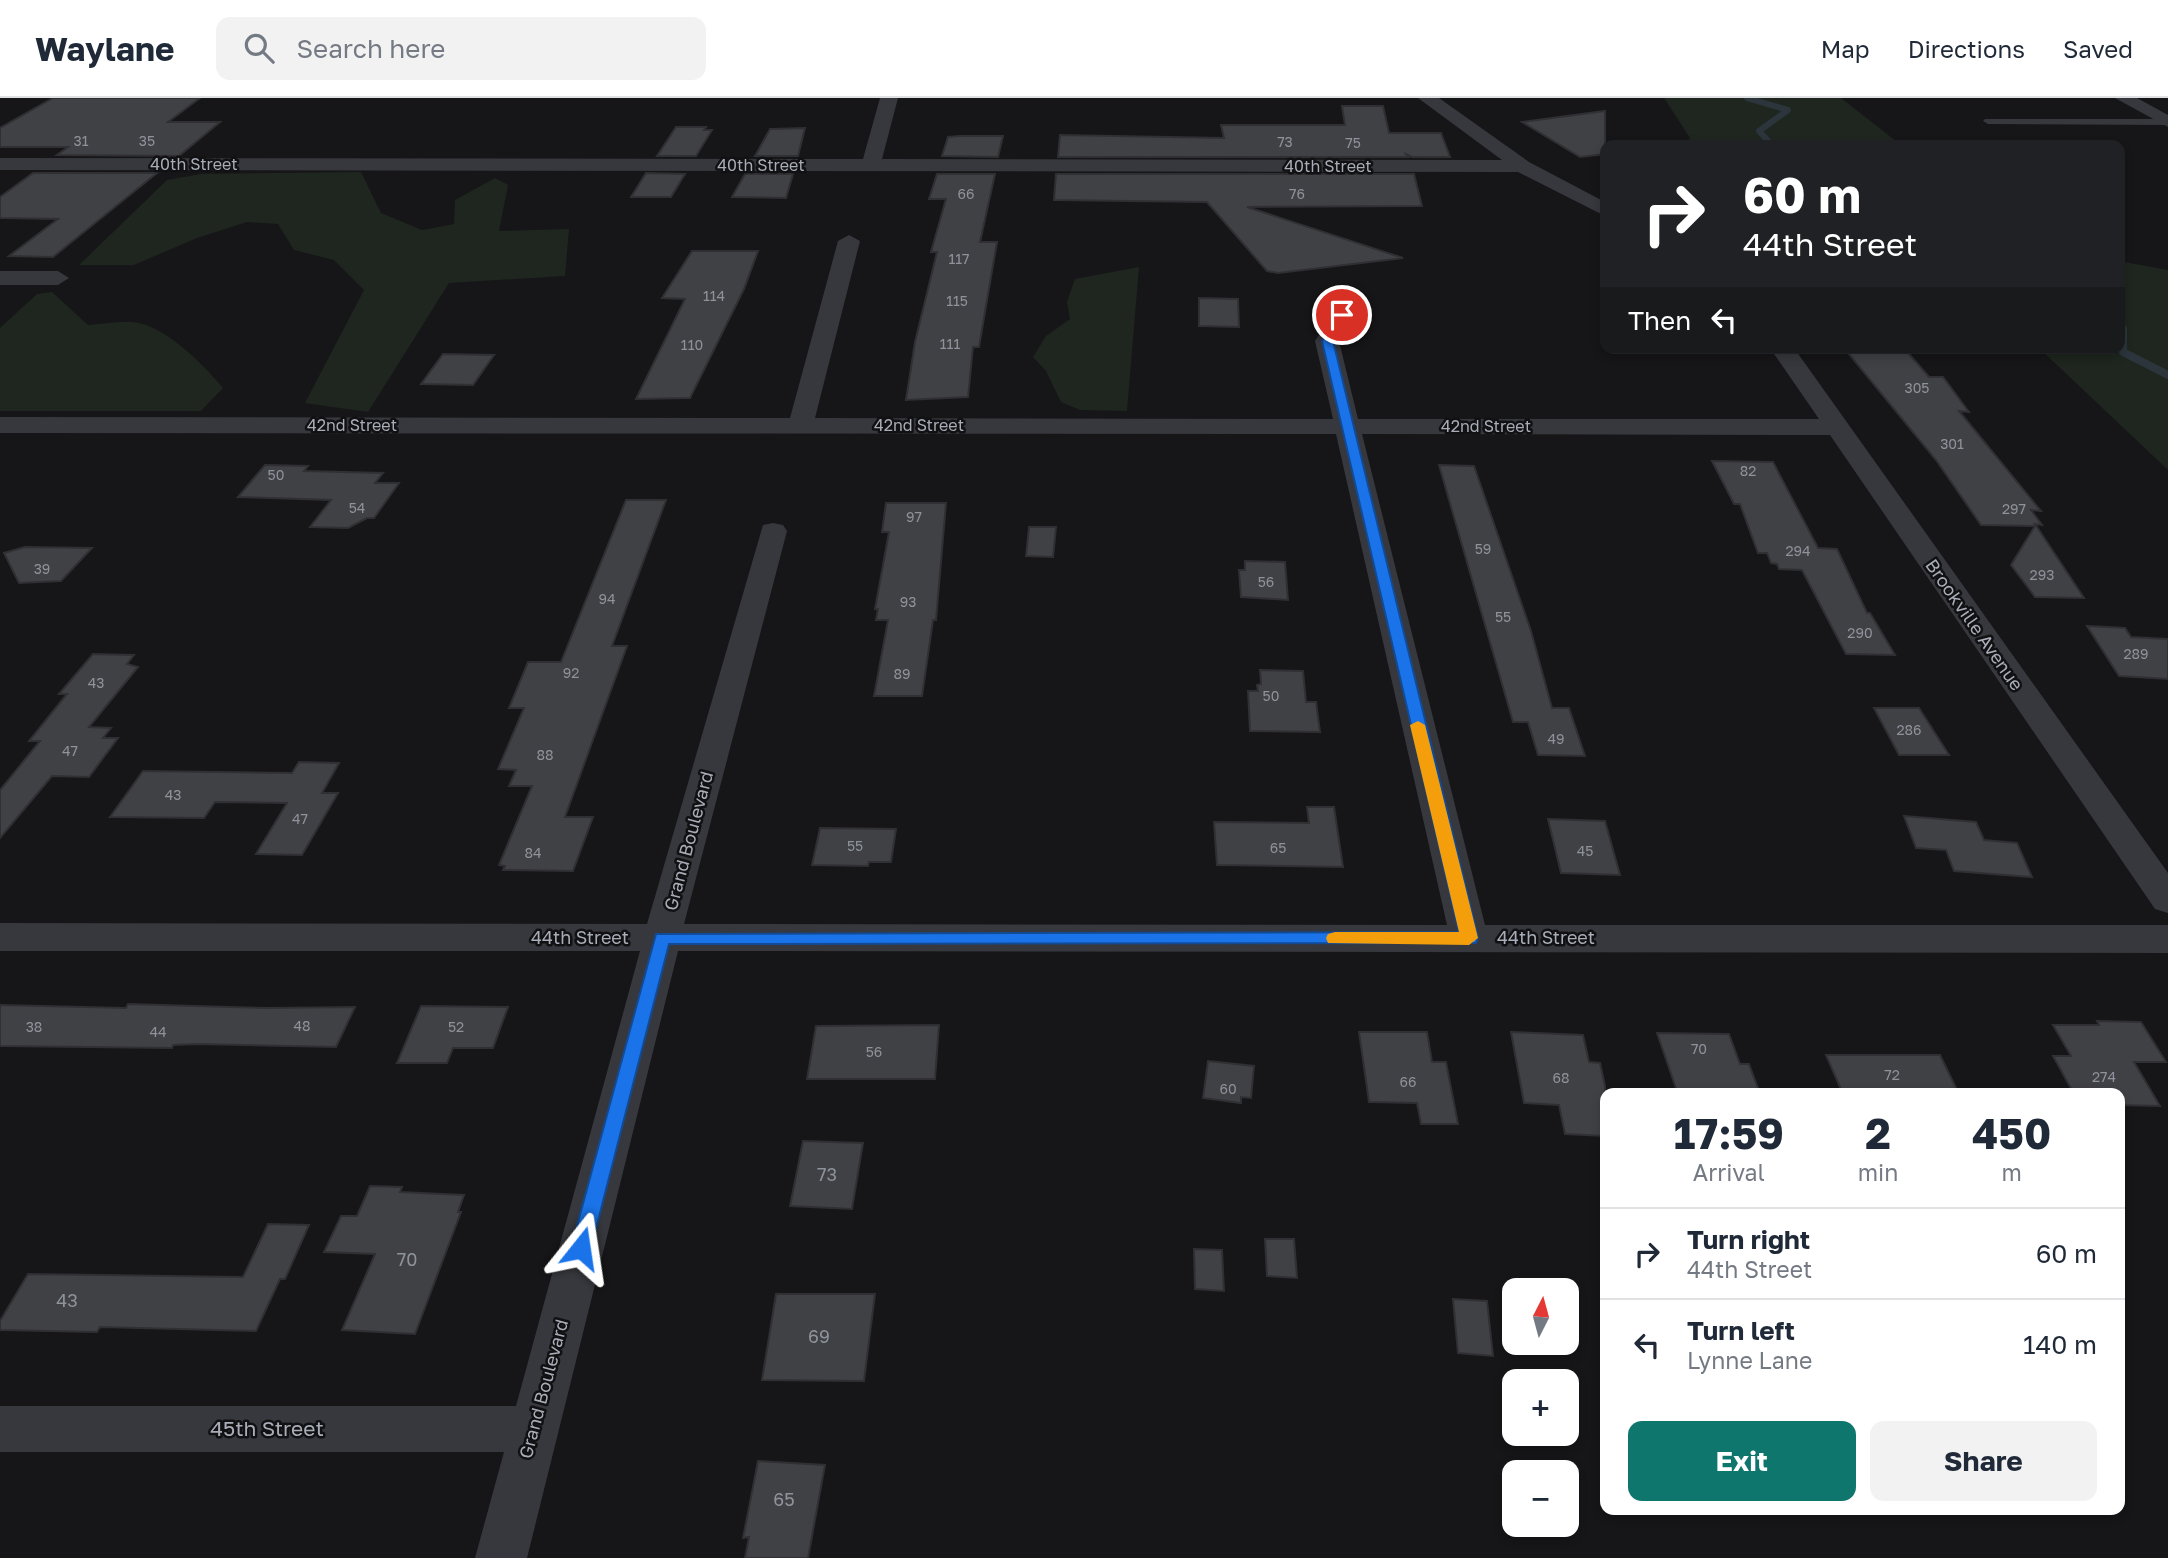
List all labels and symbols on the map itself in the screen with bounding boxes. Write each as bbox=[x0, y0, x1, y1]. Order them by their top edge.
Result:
house number: 31 bbox=[74, 132, 89, 149]
house number: 35 bbox=[139, 132, 155, 149]
house number: 73 bbox=[1277, 133, 1293, 150]
house number: 75 bbox=[1345, 134, 1361, 151]
street label: 40th Street bbox=[150, 154, 238, 174]
street label: 40th Street bbox=[717, 155, 805, 175]
street label: 40th Street bbox=[1284, 156, 1372, 176]
house number: 66 bbox=[958, 185, 974, 202]
house number: 76 bbox=[1289, 185, 1305, 202]
house number: 117 bbox=[949, 250, 970, 267]
pin bbox=[1312, 285, 1372, 345]
house number: 114 bbox=[703, 287, 725, 304]
house number: 115 bbox=[946, 292, 968, 309]
house number: 111 bbox=[940, 335, 960, 352]
house number: 110 bbox=[681, 336, 703, 353]
house number: 305 bbox=[1905, 379, 1930, 396]
street label: 42nd Street bbox=[307, 415, 397, 435]
street label: 42nd Street bbox=[874, 415, 964, 435]
street label: 42nd Street bbox=[1441, 416, 1531, 436]
house number: 301 bbox=[1940, 435, 1964, 452]
house number: 82 bbox=[1740, 462, 1756, 479]
house number: 50 bbox=[268, 466, 284, 483]
house number: 54 bbox=[349, 499, 365, 516]
house number: 297 bbox=[2002, 500, 2026, 517]
house number: 97 bbox=[906, 508, 922, 525]
house number: 59 bbox=[1475, 540, 1491, 557]
house number: 294 bbox=[1785, 542, 1811, 559]
street label: Brookville Avenue bbox=[1921, 554, 2028, 694]
house number: 39 bbox=[34, 560, 50, 577]
house number: 293 bbox=[2030, 566, 2054, 583]
house number: 56 bbox=[1258, 573, 1274, 590]
house number: 94 bbox=[598, 590, 616, 607]
house number: 93 bbox=[900, 593, 916, 610]
house number: 55 bbox=[1495, 608, 1511, 625]
house number: 290 bbox=[1847, 624, 1873, 641]
house number: 289 bbox=[2123, 645, 2149, 662]
house number: 92 bbox=[563, 664, 579, 681]
house number: 89 bbox=[893, 665, 911, 682]
house number: 43 bbox=[88, 674, 104, 691]
house number: 50 bbox=[1263, 687, 1279, 704]
house number: 286 bbox=[1896, 721, 1922, 738]
house number: 49 bbox=[1547, 730, 1565, 747]
house number: 47 bbox=[62, 742, 78, 759]
house number: 88 bbox=[536, 746, 554, 763]
street label: Grand Boulevard bbox=[659, 769, 717, 913]
house number: 43 bbox=[165, 786, 181, 803]
house number: 47 bbox=[292, 810, 308, 827]
house number: 55 bbox=[847, 837, 863, 854]
house number: 65 bbox=[1270, 839, 1286, 856]
house number: 45 bbox=[1577, 842, 1593, 859]
house number: 84 bbox=[524, 844, 542, 861]
street label: 44th Street bbox=[531, 926, 629, 948]
street label: 44th Street bbox=[1497, 926, 1595, 948]
house number: 48 bbox=[293, 1017, 311, 1034]
house number: 38 bbox=[26, 1018, 42, 1035]
house number: 52 bbox=[448, 1018, 464, 1035]
house number: 44 bbox=[149, 1023, 167, 1040]
house number: 70 bbox=[1691, 1040, 1707, 1057]
house number: 56 bbox=[866, 1043, 882, 1060]
house number: 72 bbox=[1884, 1066, 1900, 1083]
house number: 274 bbox=[2092, 1068, 2116, 1085]
house number: 68 bbox=[1552, 1069, 1570, 1086]
house number: 66 bbox=[1400, 1073, 1416, 1090]
house number: 60 bbox=[1219, 1080, 1237, 1097]
house number: 73 bbox=[817, 1163, 837, 1185]
position arrow bbox=[544, 1211, 618, 1285]
house number: 70 bbox=[397, 1248, 417, 1270]
north arrow bbox=[1502, 1278, 1578, 1354]
house number: 43 bbox=[56, 1289, 78, 1311]
street label: Grand Boulevard bbox=[514, 1317, 572, 1461]
house number: 69 bbox=[808, 1325, 830, 1347]
street label: 45th Street bbox=[210, 1415, 324, 1441]
house number: 65 bbox=[773, 1488, 795, 1510]

